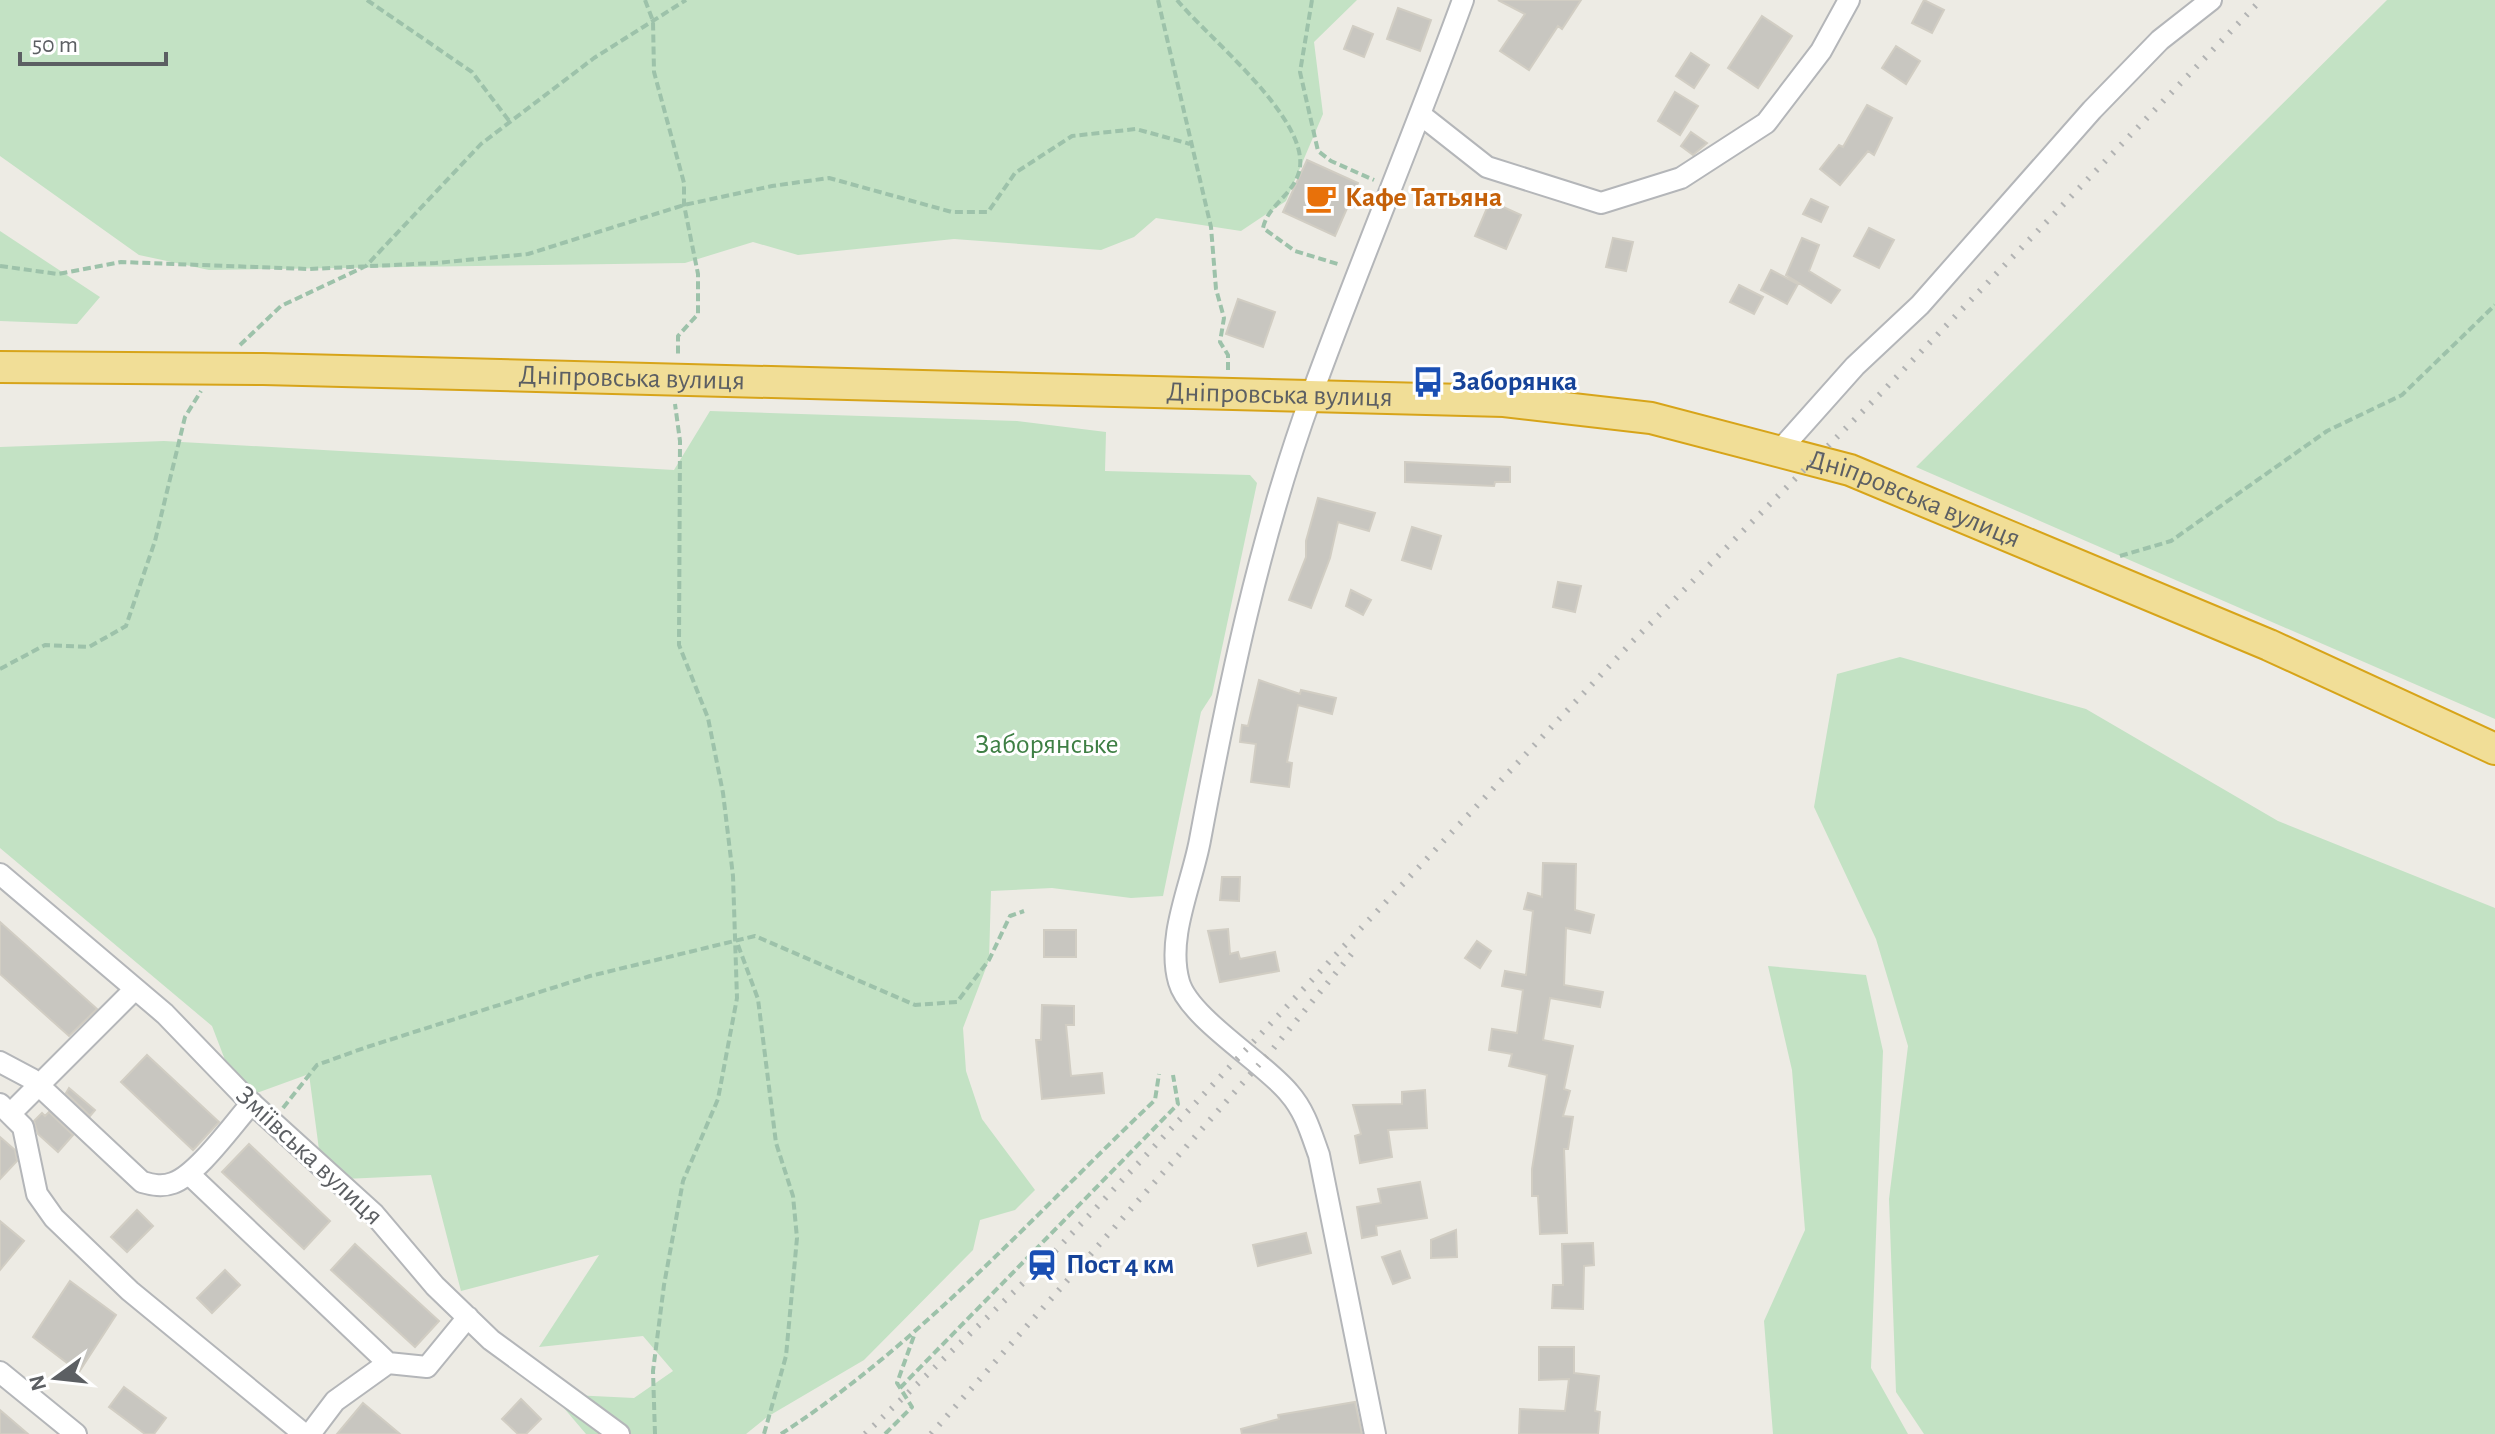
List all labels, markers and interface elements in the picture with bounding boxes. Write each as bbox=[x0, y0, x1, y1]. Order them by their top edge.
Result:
scale bar bbox=[20, 16, 166, 66]
text: 50 m bbox=[32, 33, 78, 57]
cafe icon: Кафе Татьяна bbox=[1304, 181, 1338, 215]
place label: Кафе Татьяна bbox=[1345, 184, 1502, 212]
street label: Дніпровська вулиця bbox=[518, 362, 745, 395]
bus stop icon: Заборянка bbox=[1411, 365, 1445, 399]
place label: Заборянка bbox=[1452, 368, 1577, 396]
street label: Дніпровська вулиця bbox=[1166, 378, 1393, 412]
street label: Дніпровська вулиця bbox=[1805, 446, 2024, 553]
park label: Заборянське bbox=[975, 731, 1119, 759]
street label: Зміївська вулиця bbox=[230, 1081, 388, 1231]
station icon: Пост 4 км bbox=[1025, 1248, 1059, 1282]
place label: Пост 4 км bbox=[1066, 1251, 1174, 1279]
north arrow bbox=[16, 1338, 96, 1418]
text: N bbox=[25, 1373, 50, 1393]

